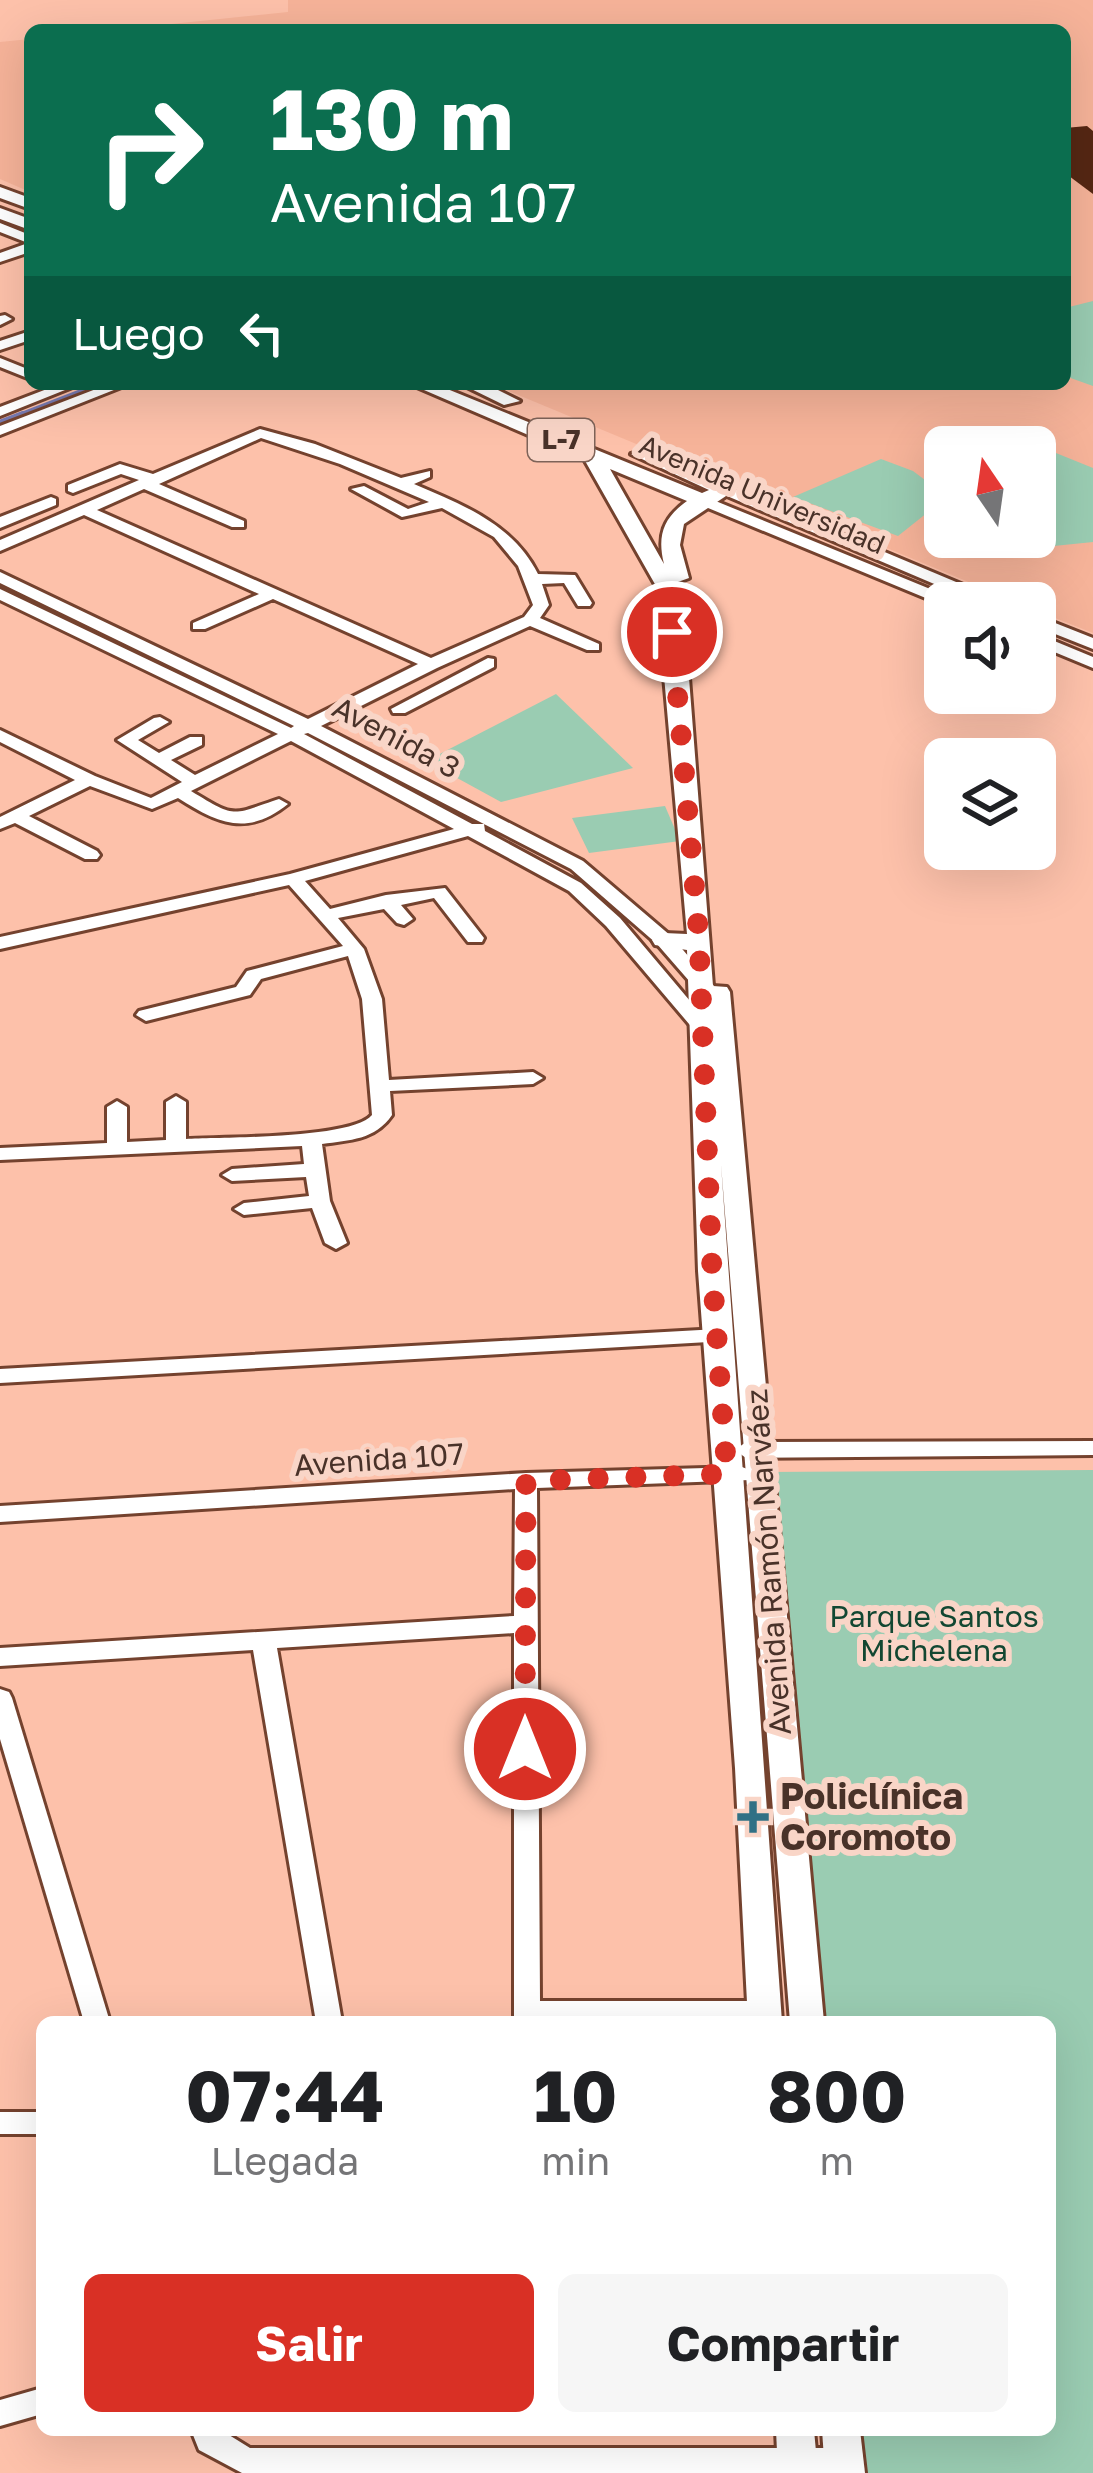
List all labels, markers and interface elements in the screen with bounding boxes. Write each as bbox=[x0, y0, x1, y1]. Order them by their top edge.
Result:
text: 130 m bbox=[270, 68, 514, 168]
icon: right bbox=[72, 72, 228, 228]
text: Avenida 107 bbox=[270, 169, 577, 234]
icon: left bbox=[229, 300, 295, 366]
text: Luego bbox=[72, 306, 205, 360]
road number: L-7 bbox=[528, 419, 594, 461]
north arrow bbox=[924, 426, 1056, 558]
map controls bbox=[924, 426, 1056, 870]
street label: Avenida Universidad bbox=[635, 428, 890, 560]
pin bbox=[621, 581, 723, 683]
button: sound bbox=[924, 582, 1056, 714]
icon: arrive bbox=[639, 599, 705, 665]
street label: Avenida 3 bbox=[327, 689, 466, 786]
button: layers bbox=[924, 738, 1056, 870]
street label: Avenida Ramón Narváez bbox=[738, 1388, 798, 1736]
street label: Avenida 107 bbox=[293, 1435, 465, 1483]
park label: Parque Santos Michelena bbox=[829, 1598, 1039, 1668]
position arrow bbox=[462, 1686, 588, 1812]
place label: Policlínica Coromoto bbox=[780, 1774, 963, 1858]
marker: Policlínica Coromoto bbox=[737, 1801, 769, 1833]
text: 07:44 bbox=[185, 2051, 384, 2138]
text: 10 bbox=[534, 2051, 618, 2138]
text: 800 bbox=[767, 2051, 907, 2138]
text: Llegada bbox=[211, 2137, 359, 2184]
text: min bbox=[541, 2137, 610, 2184]
text: m bbox=[820, 2137, 854, 2184]
button: Salir bbox=[84, 2274, 534, 2412]
button: Compartir bbox=[558, 2274, 1008, 2412]

